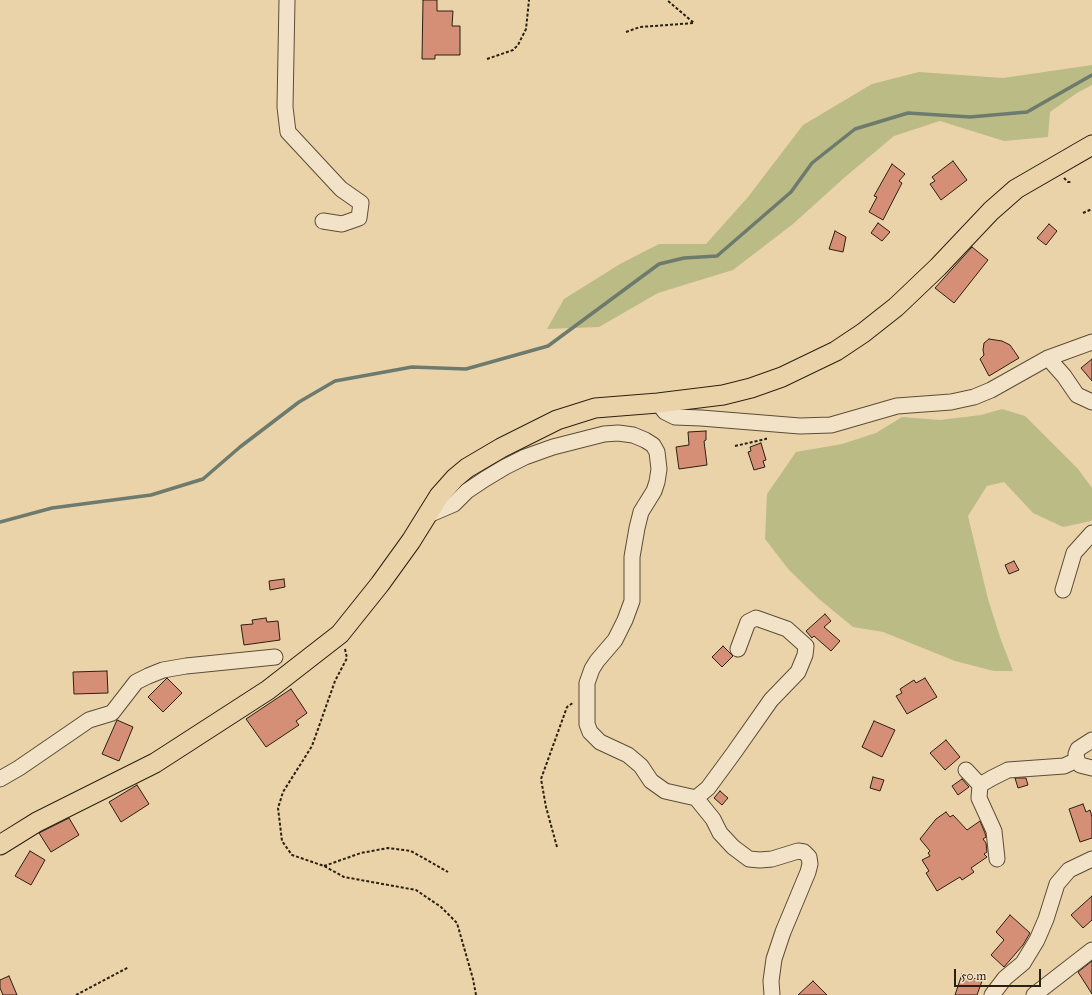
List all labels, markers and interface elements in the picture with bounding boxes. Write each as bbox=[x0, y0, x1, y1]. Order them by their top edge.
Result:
scale bar bbox=[956, 961, 1043, 987]
text: 50 m bbox=[961, 969, 986, 983]

